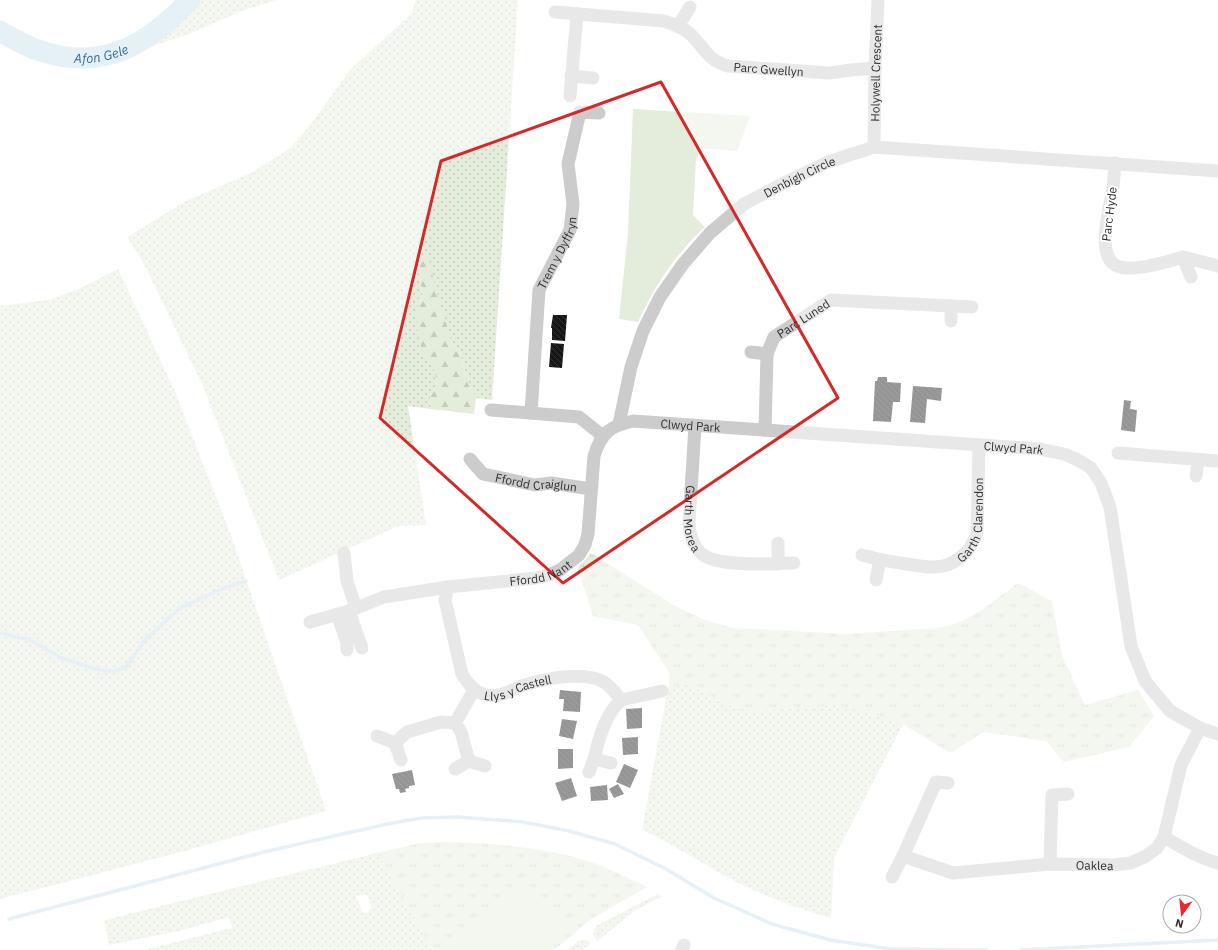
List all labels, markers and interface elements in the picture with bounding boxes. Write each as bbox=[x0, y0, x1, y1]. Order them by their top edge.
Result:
street label: Holywell Crescent bbox=[867, 24, 884, 122]
water label: Afon Gele bbox=[73, 40, 131, 67]
street label: Parc Gwellyn bbox=[733, 59, 804, 79]
street label: Denbigh Circle bbox=[761, 153, 837, 200]
street label: Parc Hyde bbox=[1098, 186, 1120, 242]
street label: Trem y Dyffryn bbox=[533, 216, 579, 291]
street label: Parc Luned bbox=[774, 296, 832, 341]
street label: Clwyd Park bbox=[660, 415, 722, 435]
street label: Clwyd Park bbox=[983, 438, 1046, 457]
street label: Ffordd Craiglun bbox=[494, 469, 578, 494]
street label: Garth Clarendon bbox=[953, 477, 986, 565]
street label: Garth Morea bbox=[681, 485, 705, 555]
street label: Ffordd Nant bbox=[509, 557, 574, 588]
street label: Llys y Castell bbox=[483, 671, 552, 703]
street label: Oaklea bbox=[1076, 857, 1114, 873]
north arrow bbox=[1162, 894, 1202, 934]
text: N bbox=[1174, 916, 1185, 931]

